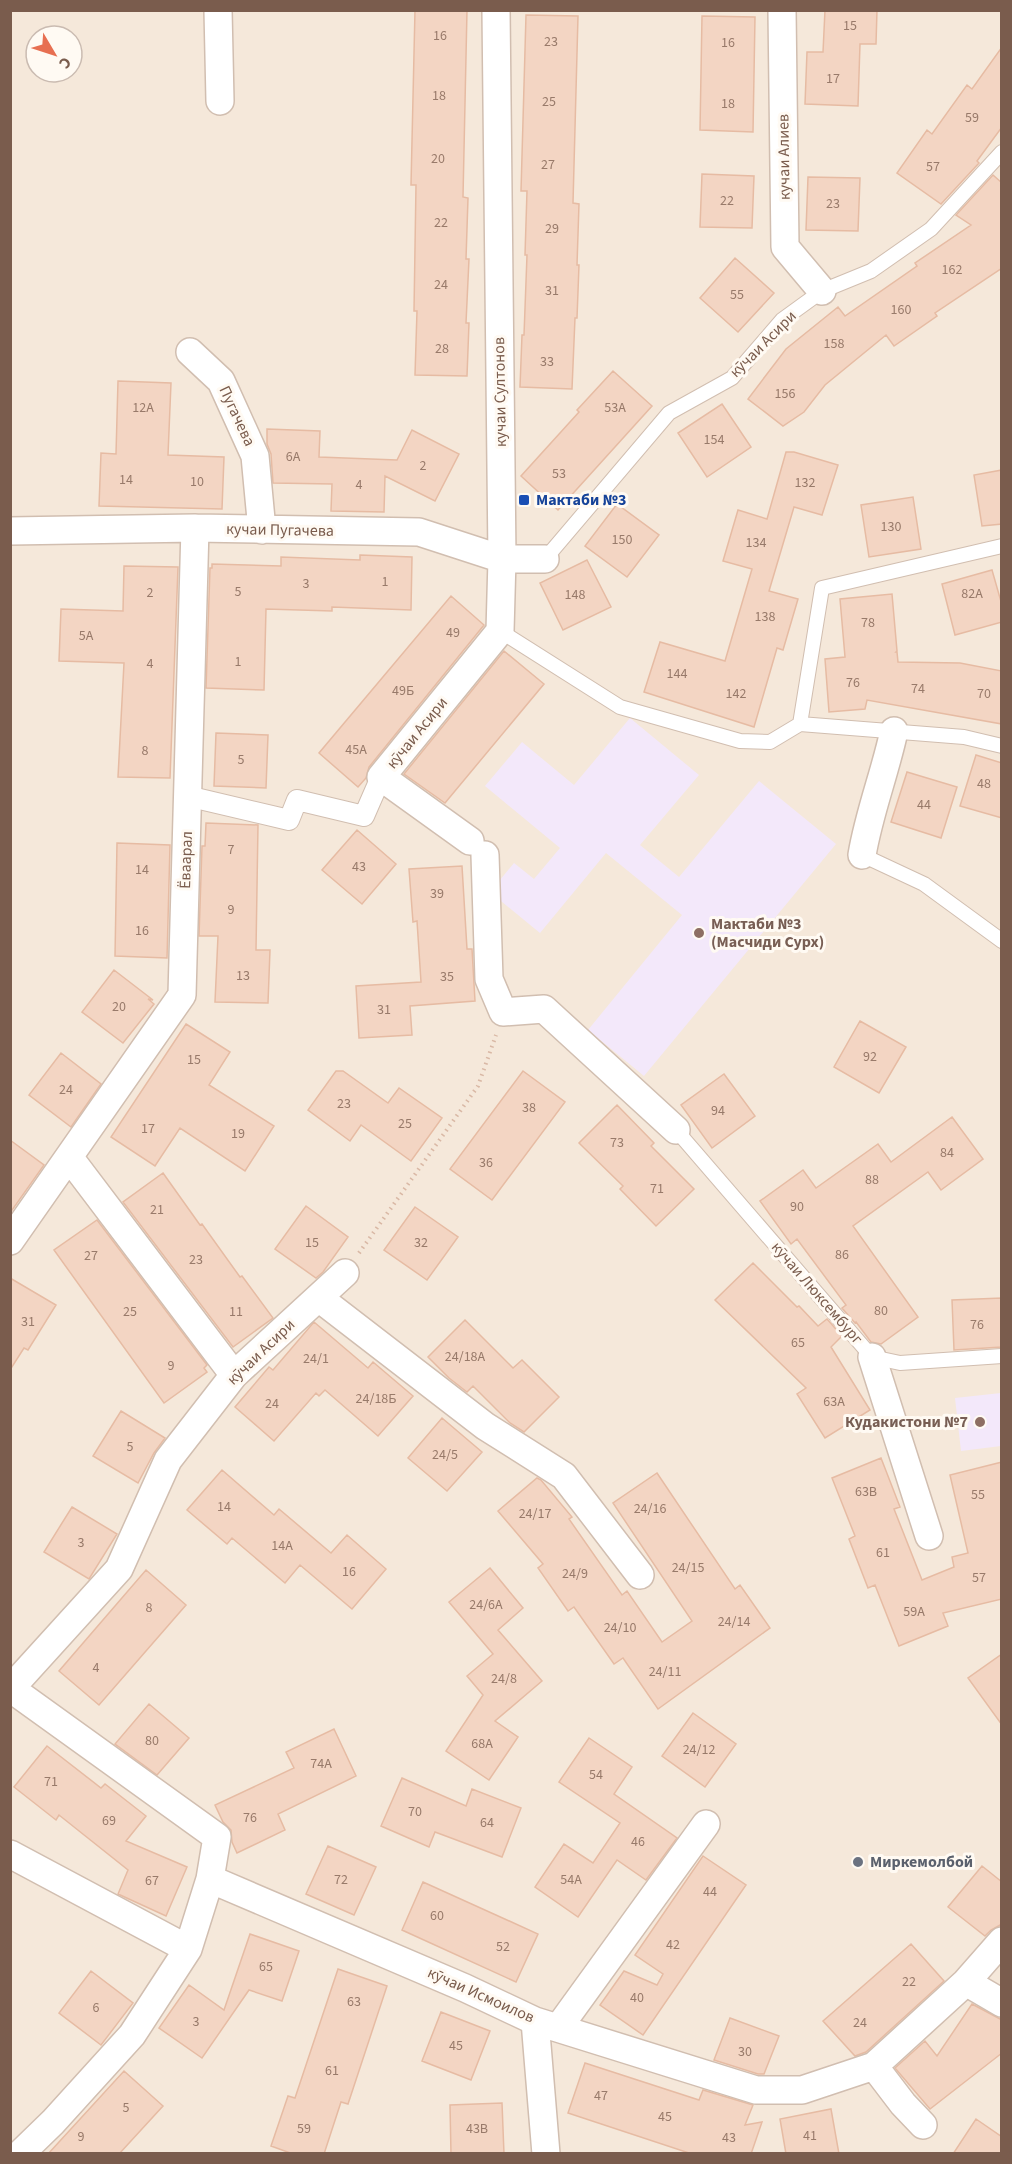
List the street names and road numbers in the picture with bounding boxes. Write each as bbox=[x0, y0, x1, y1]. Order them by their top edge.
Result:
street label: кучаи Алиев bbox=[772, 114, 796, 200]
street label: кӯчаи Асири bbox=[725, 306, 801, 382]
street label: кучаи Султонов bbox=[488, 337, 512, 447]
street label: Пугачева bbox=[213, 382, 261, 450]
street label: кучаи Пугачева bbox=[226, 518, 334, 542]
street label: кӯчаи Асири bbox=[381, 692, 453, 774]
street label: Ёваарал bbox=[174, 831, 198, 889]
street label: кӯчаи Люксембург bbox=[766, 1237, 868, 1349]
street label: кӯчаи Асири bbox=[222, 1314, 300, 1390]
street label: кӯчаи Исмоилов bbox=[424, 1962, 538, 2028]

